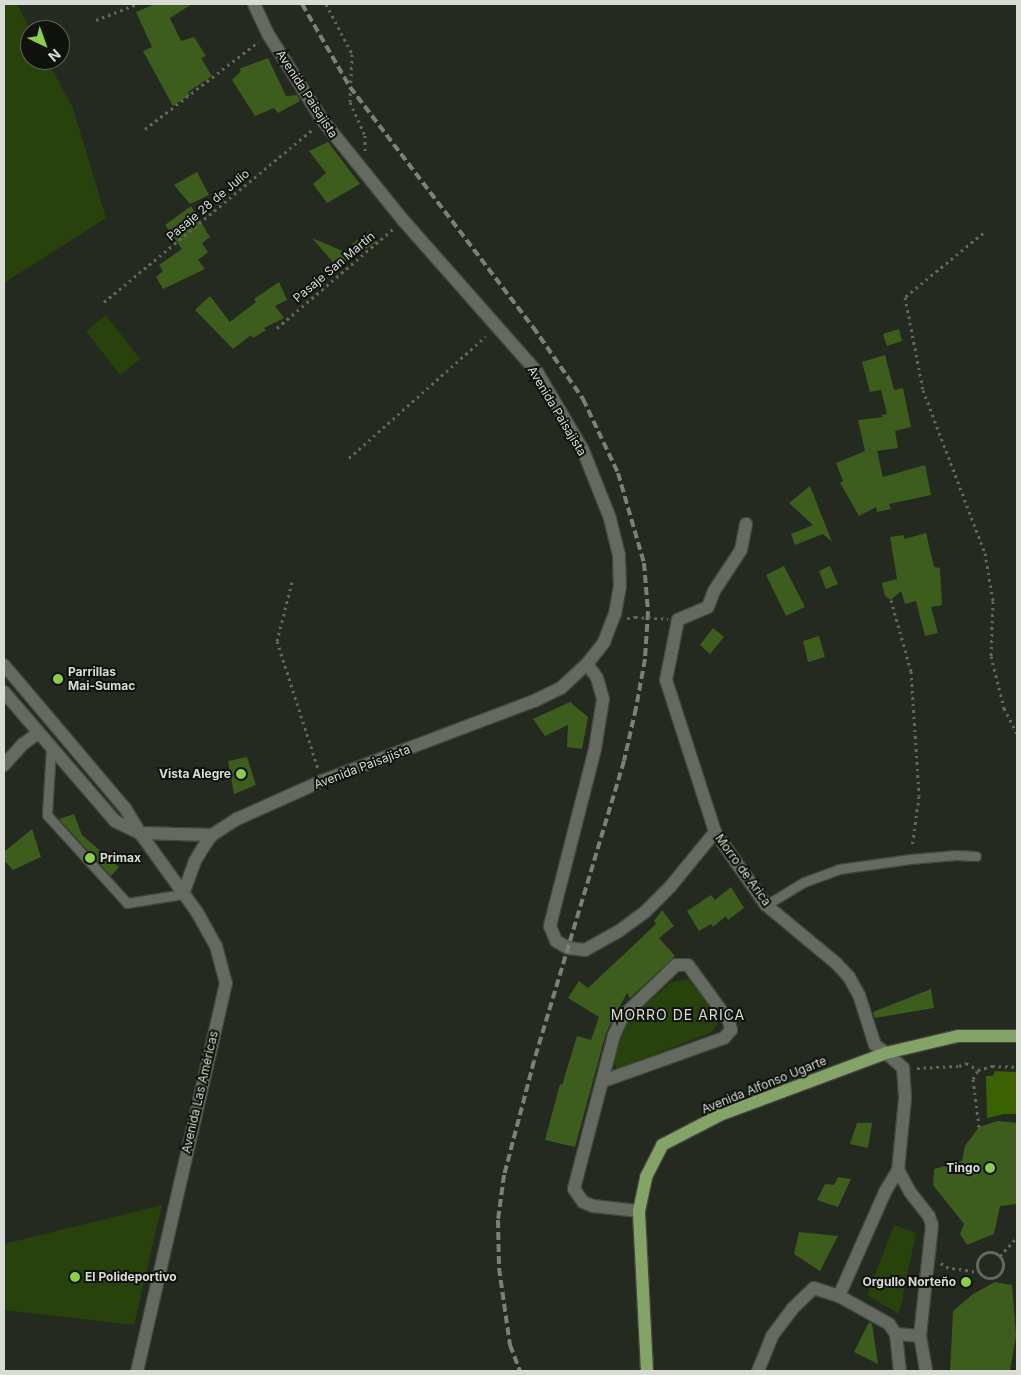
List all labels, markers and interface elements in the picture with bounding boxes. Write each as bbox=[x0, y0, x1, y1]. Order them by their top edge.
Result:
north arrow bbox=[20, 20, 70, 70]
text: N bbox=[45, 46, 64, 66]
street label: Avenida Paisajista bbox=[273, 47, 341, 141]
street label: Pasaje 28 de Julio bbox=[164, 166, 252, 244]
street label: Pasaje San Martín bbox=[290, 229, 378, 305]
street label: Avenida Paisajista bbox=[525, 364, 589, 458]
place label: Parrillas Mai-Sumac bbox=[68, 665, 135, 693]
marker: Parrillas Mai-Sumac bbox=[52, 673, 64, 685]
street label: Avenida Paisajista bbox=[312, 742, 412, 792]
place label: Vista Alegre bbox=[159, 767, 231, 781]
marker: Vista Alegre bbox=[235, 768, 247, 780]
street label: Morro de Arica bbox=[712, 831, 774, 909]
place label: Primax bbox=[100, 851, 141, 865]
marker: Primax bbox=[84, 852, 96, 864]
district label: MORRO DE ARICA bbox=[609, 1007, 747, 1023]
street label: Avenida Las Américas bbox=[179, 1029, 221, 1155]
street label: Avenida Alfonso Ugarte bbox=[699, 1053, 829, 1117]
place label: Tingo bbox=[946, 1161, 980, 1175]
marker: Tingo bbox=[984, 1162, 996, 1174]
place label: El Polideportivo bbox=[85, 1270, 177, 1284]
marker: El Polideportivo bbox=[69, 1271, 81, 1283]
place label: Orgullo Norteño bbox=[863, 1275, 956, 1289]
marker: Orgullo Norteño bbox=[960, 1276, 972, 1288]

